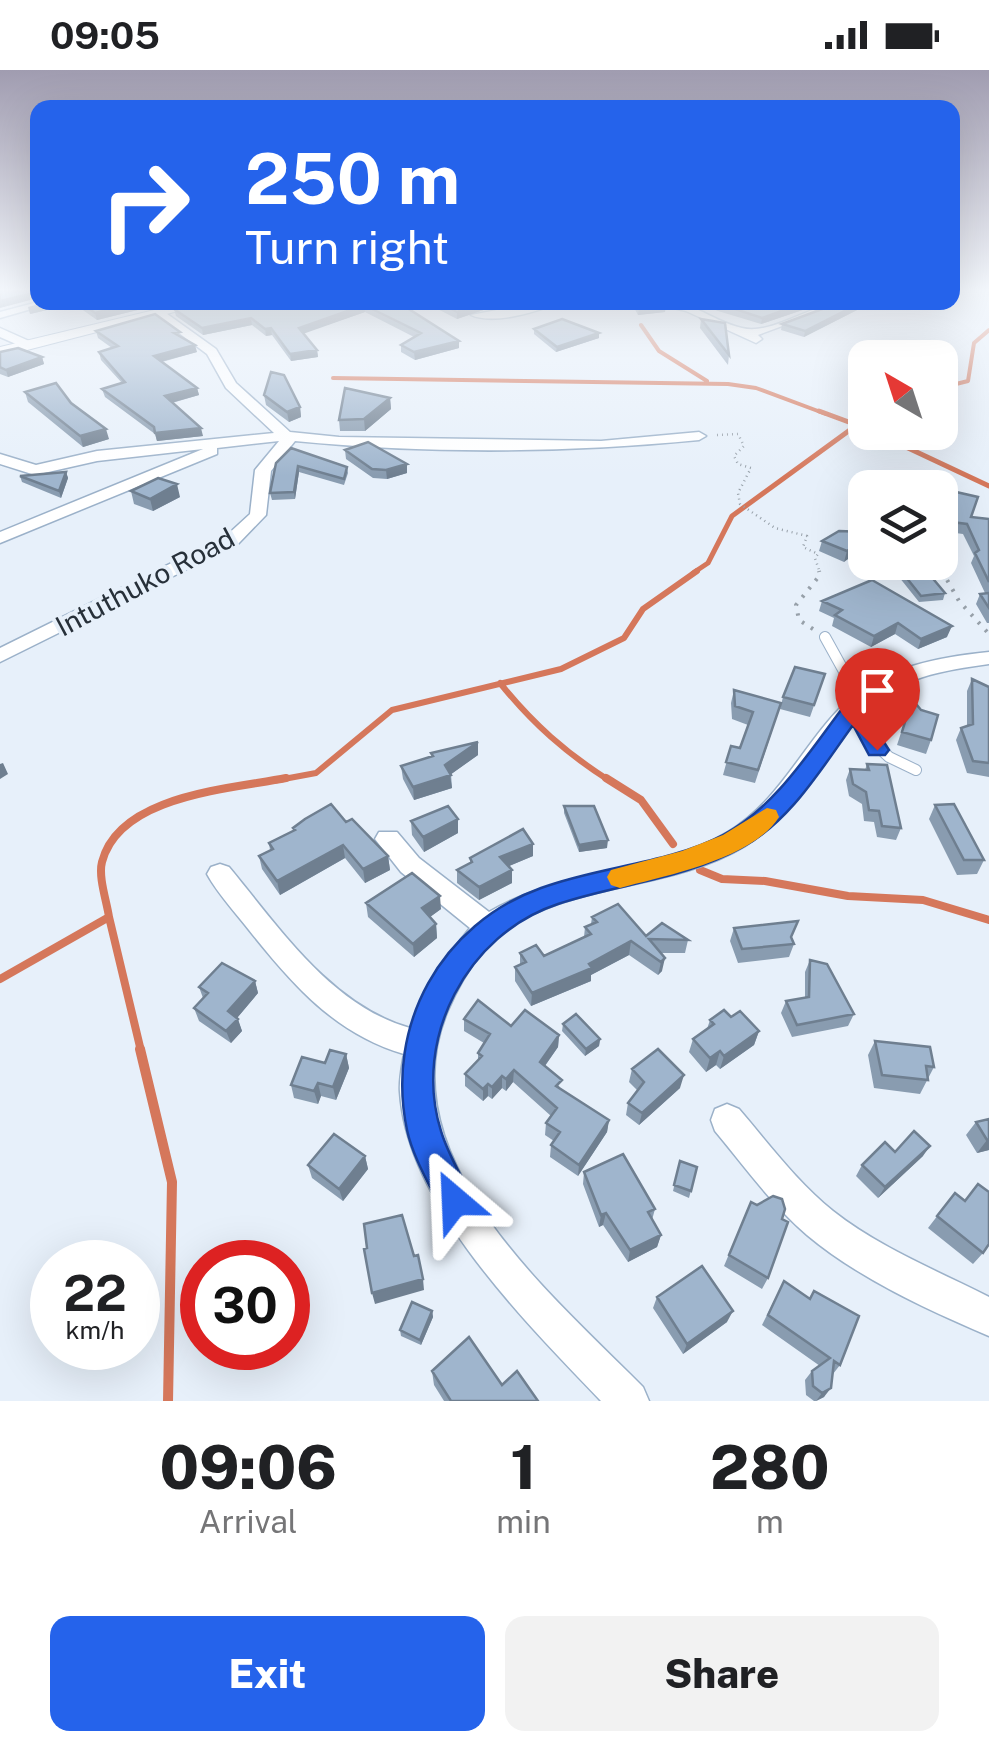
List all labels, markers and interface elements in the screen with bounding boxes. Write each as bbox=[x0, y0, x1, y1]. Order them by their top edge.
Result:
text: 09:05 bbox=[50, 13, 160, 58]
text: 250 m bbox=[245, 137, 460, 220]
icon: right bbox=[80, 140, 210, 270]
text: Turn right bbox=[245, 221, 449, 274]
north arrow bbox=[848, 340, 958, 450]
map controls bbox=[848, 340, 958, 580]
button: layers bbox=[848, 470, 958, 580]
street label: Intuthuko Road bbox=[50, 521, 240, 643]
pin bbox=[835, 648, 920, 751]
icon: arrive bbox=[850, 663, 905, 718]
position arrow bbox=[403, 1149, 507, 1253]
speed limit sign: 30 bbox=[180, 1240, 310, 1370]
text: 22 bbox=[63, 1263, 127, 1322]
text: km/h bbox=[66, 1315, 124, 1345]
text: 09:06 bbox=[159, 1432, 337, 1503]
text: 1 bbox=[510, 1432, 537, 1503]
text: 280 bbox=[710, 1432, 830, 1503]
text: Arrival bbox=[199, 1503, 298, 1540]
text: min bbox=[496, 1503, 551, 1540]
text: m bbox=[756, 1503, 784, 1540]
button: Exit bbox=[50, 1616, 485, 1731]
button: Share bbox=[505, 1616, 939, 1731]

